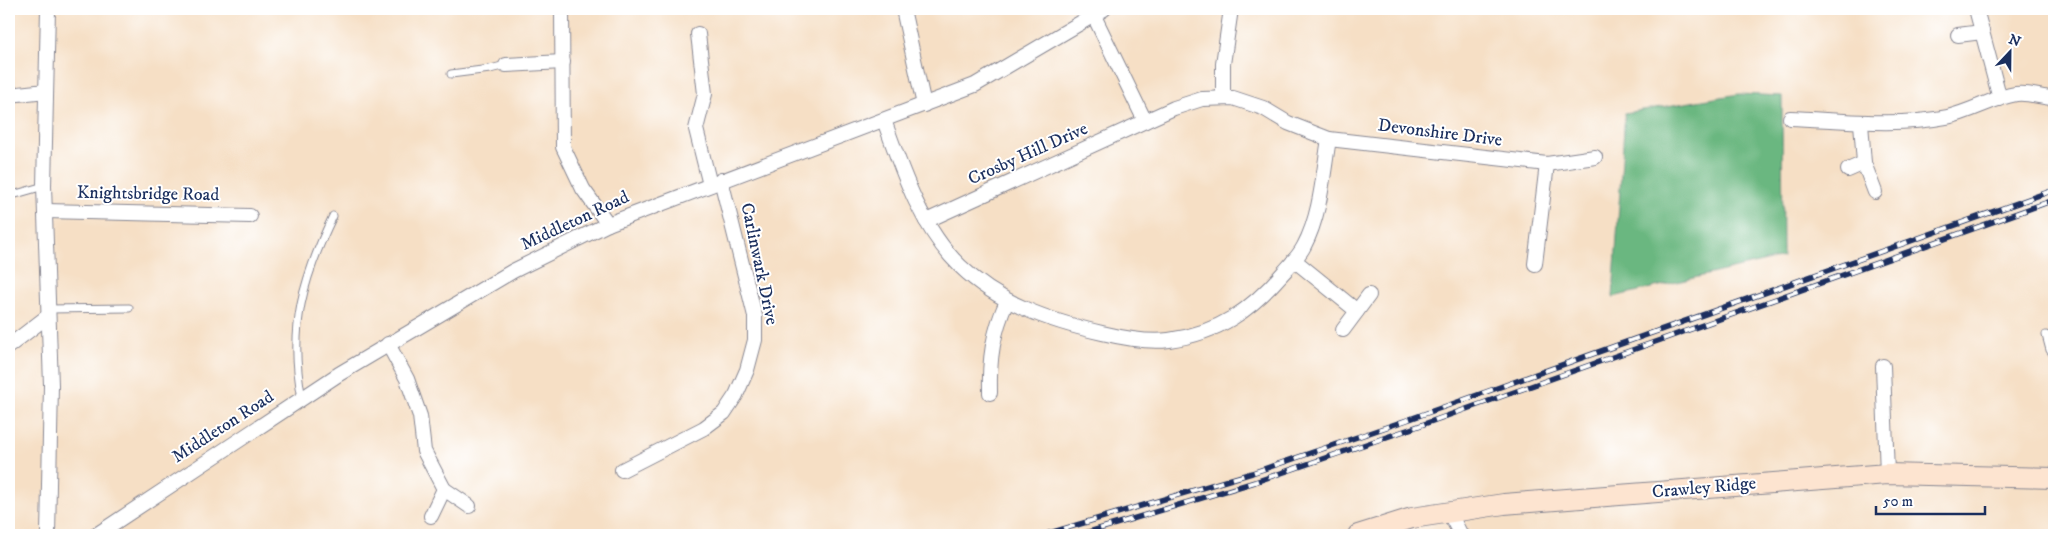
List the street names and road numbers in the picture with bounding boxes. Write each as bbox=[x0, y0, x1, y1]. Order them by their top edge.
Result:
street label: Devonshire Drive bbox=[1377, 114, 1503, 152]
street label: Crosby Hill Drive bbox=[965, 118, 1091, 190]
street label: Knightsbridge Road bbox=[77, 182, 219, 206]
street label: Middleton Road bbox=[517, 186, 633, 256]
street label: Carlinwark Drive bbox=[735, 201, 783, 327]
street label: Middleton Road bbox=[168, 386, 278, 468]
street label: Crawley Ridge bbox=[1651, 472, 1757, 504]

